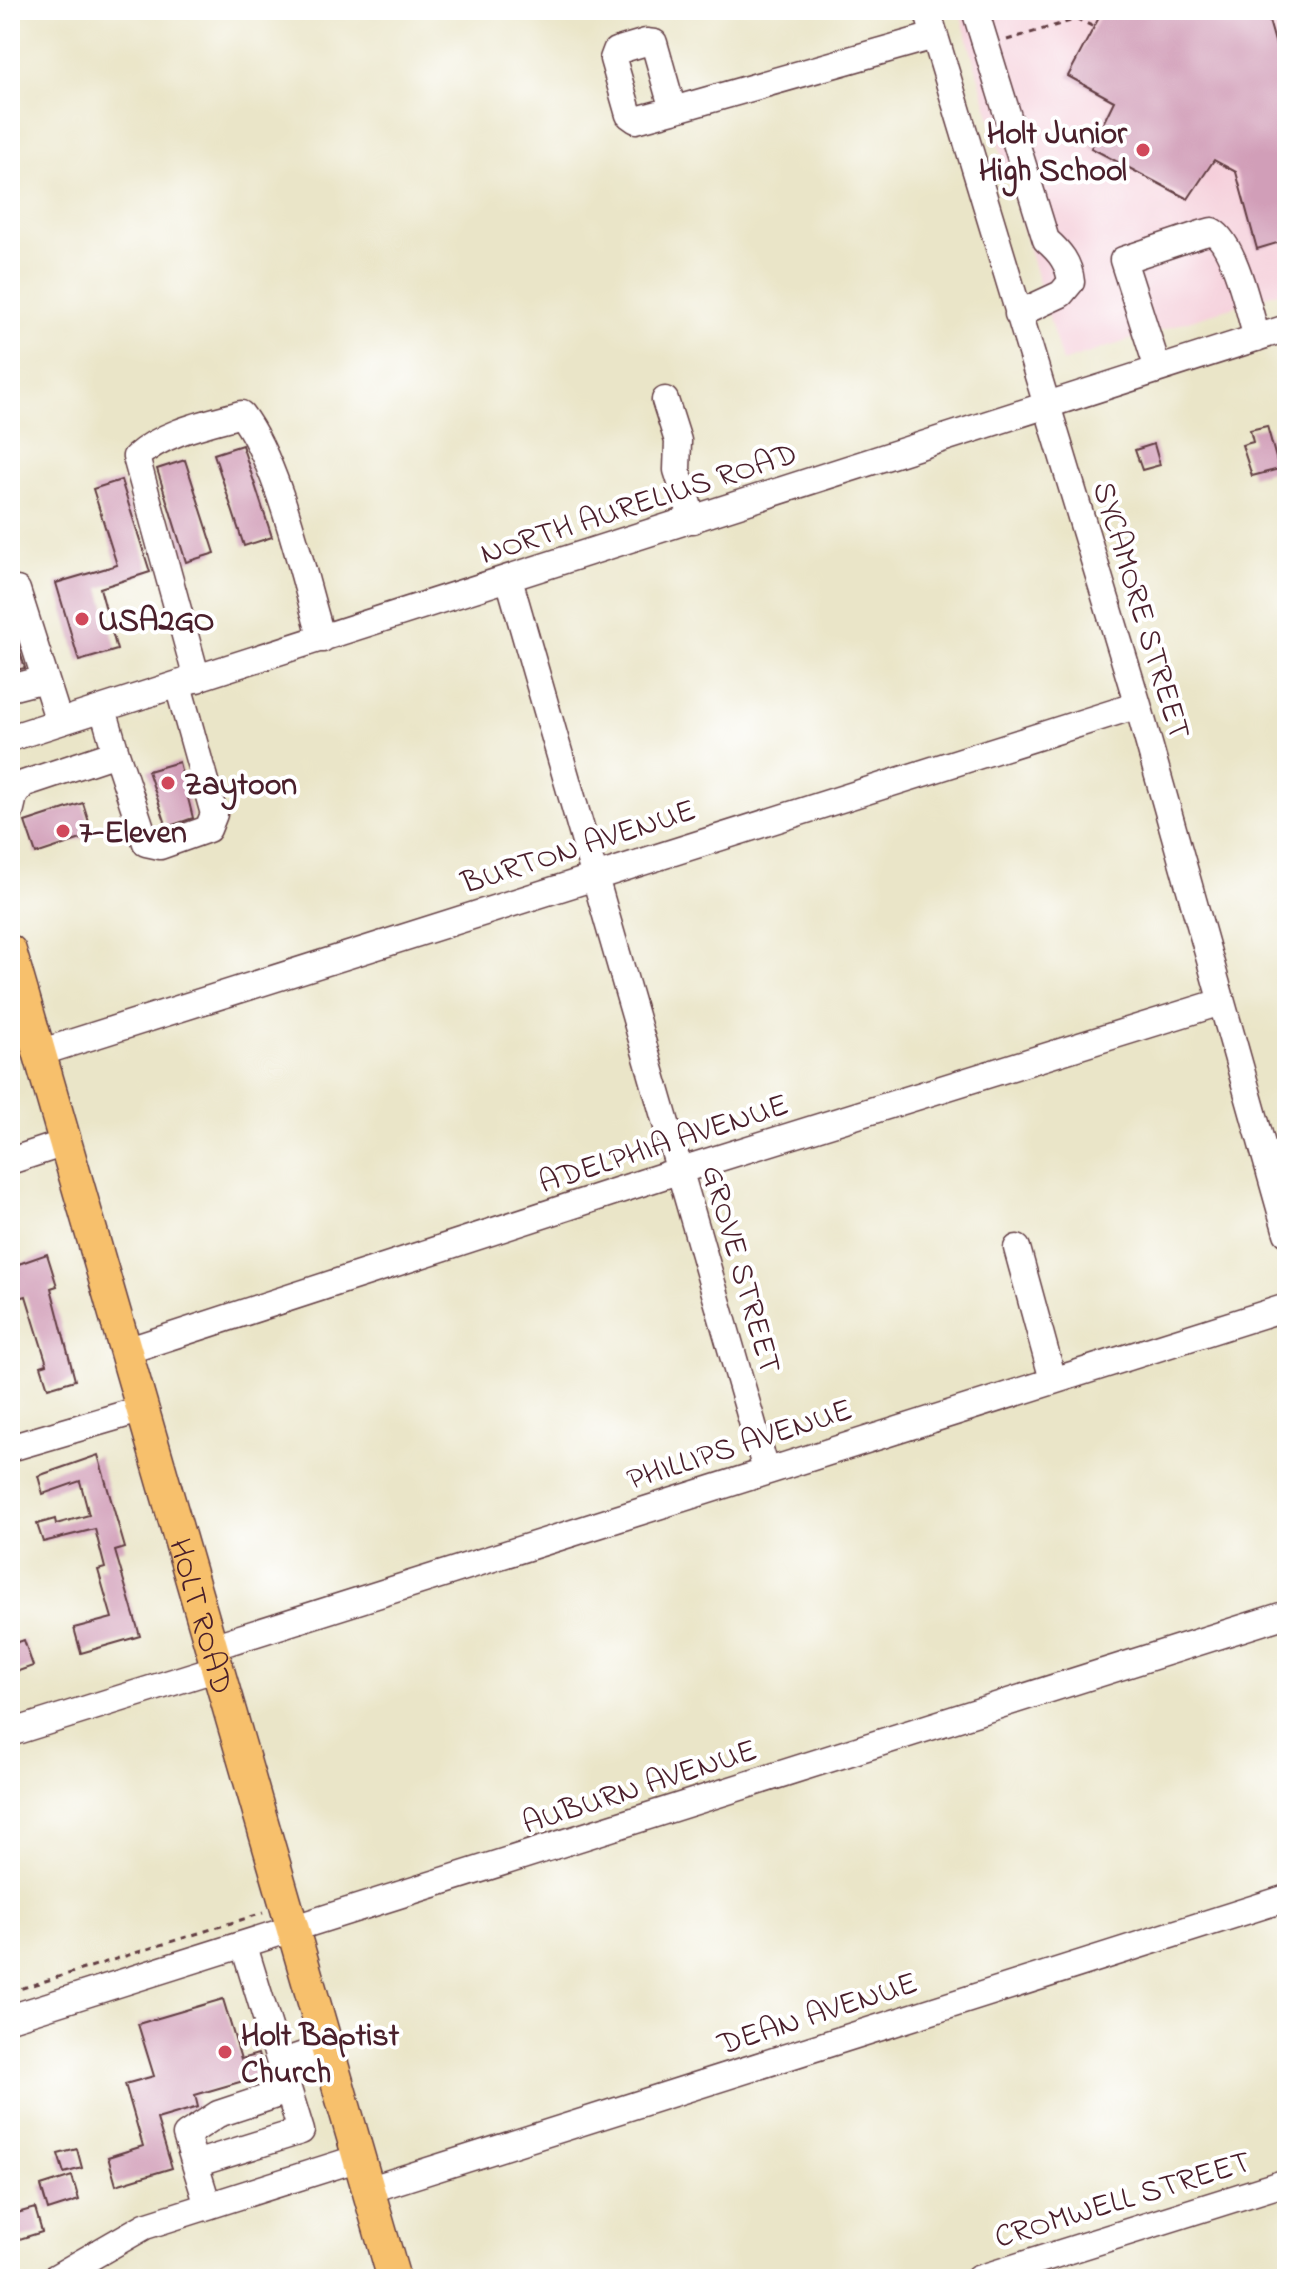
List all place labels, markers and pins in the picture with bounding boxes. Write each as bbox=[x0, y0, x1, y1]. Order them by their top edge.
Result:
place label: Holt Junior High School bbox=[979, 112, 1128, 197]
marker: Holt Junior High School bbox=[1134, 141, 1152, 159]
place label: USA2GO bbox=[98, 599, 215, 646]
marker: USA2GO bbox=[73, 610, 91, 628]
place label: Zaytoon bbox=[184, 763, 297, 811]
marker: Zaytoon bbox=[159, 774, 177, 792]
place label: 7-Eleven bbox=[79, 811, 187, 858]
marker: 7-Eleven bbox=[54, 822, 72, 840]
place label: Holt Baptist Church bbox=[241, 2014, 399, 2098]
marker: Holt Baptist Church bbox=[216, 2043, 234, 2061]

